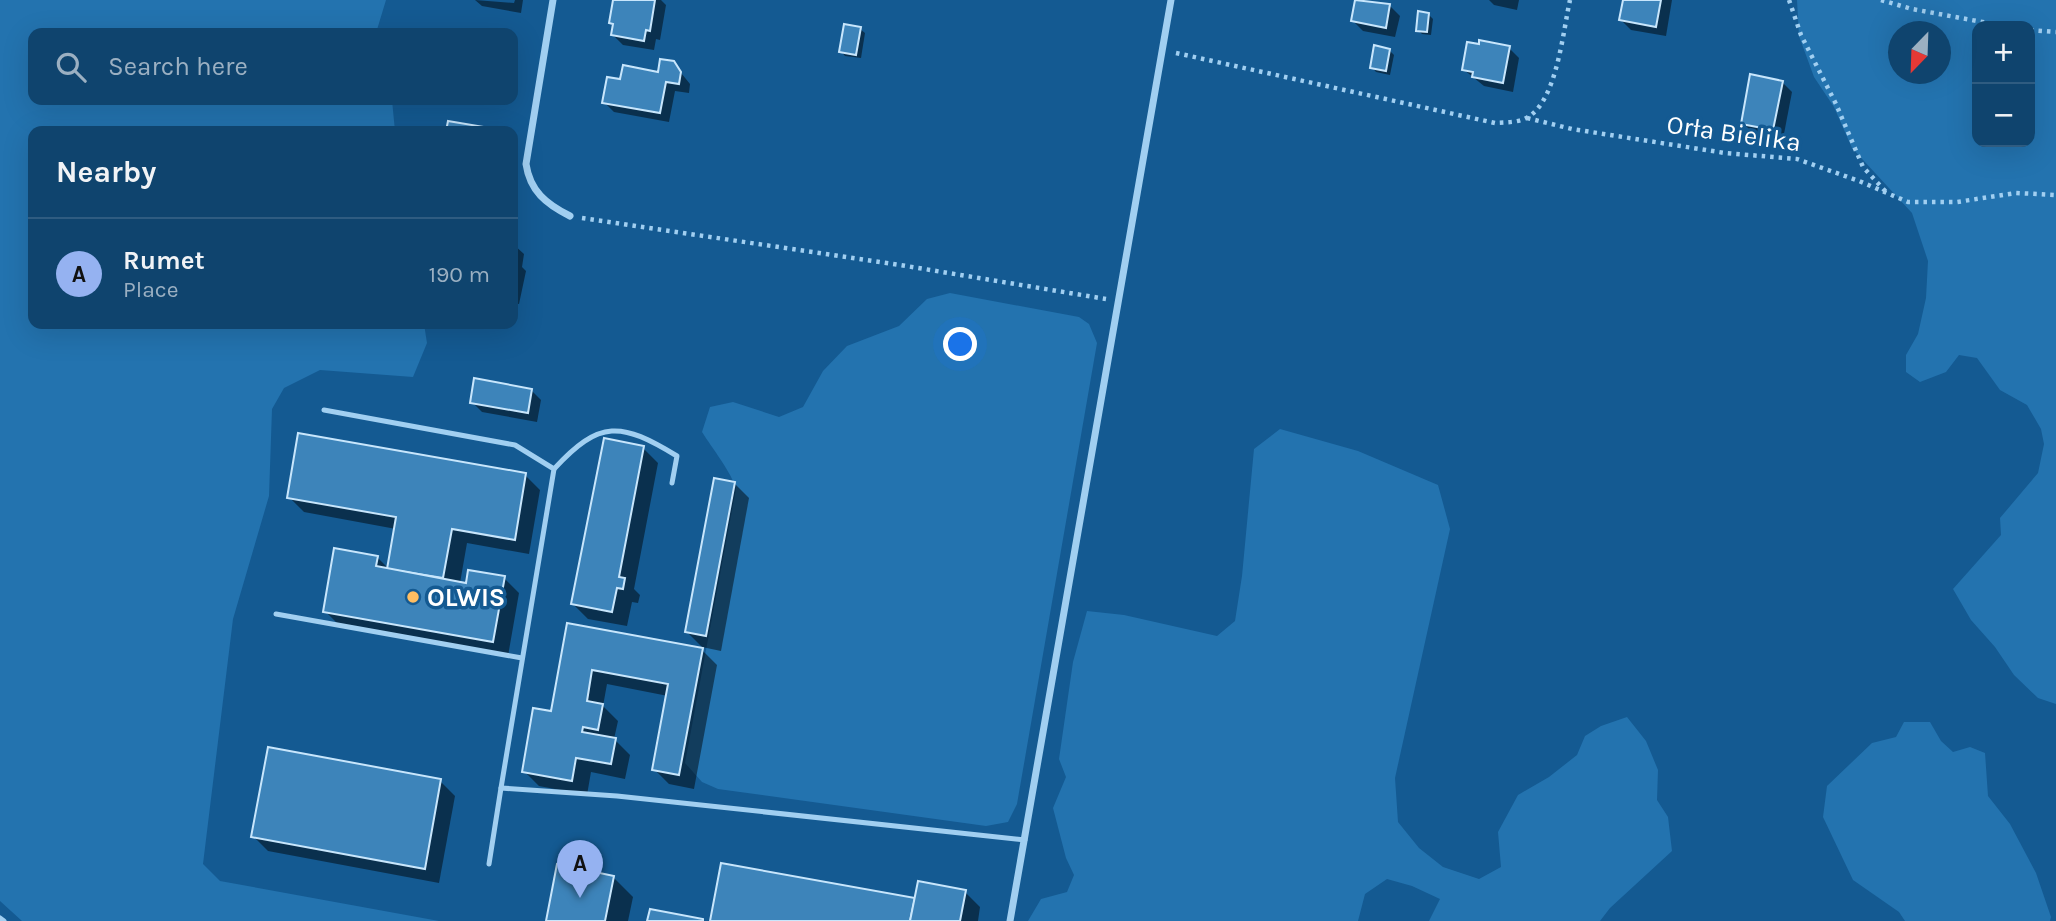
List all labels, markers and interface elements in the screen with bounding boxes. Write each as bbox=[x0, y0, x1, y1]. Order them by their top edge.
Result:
north arrow bbox=[1888, 21, 1951, 84]
map controls bbox=[1972, 21, 2035, 147]
button: + bbox=[1972, 21, 2035, 84]
search box bbox=[28, 28, 518, 105]
icon: search bbox=[52, 48, 90, 86]
text: Search here bbox=[108, 51, 248, 82]
button: − bbox=[1972, 84, 2035, 147]
street label: Orła Bielika bbox=[1665, 109, 1803, 158]
text: Nearby bbox=[56, 154, 156, 190]
text: Rumet bbox=[123, 245, 205, 276]
text: A bbox=[72, 261, 86, 288]
text: 190 m bbox=[428, 261, 490, 288]
text: Place bbox=[123, 276, 179, 303]
your location bbox=[943, 327, 977, 361]
place label: OLWIS bbox=[427, 582, 505, 613]
marker: OLWIS bbox=[405, 589, 421, 605]
pin: A bbox=[557, 840, 603, 898]

